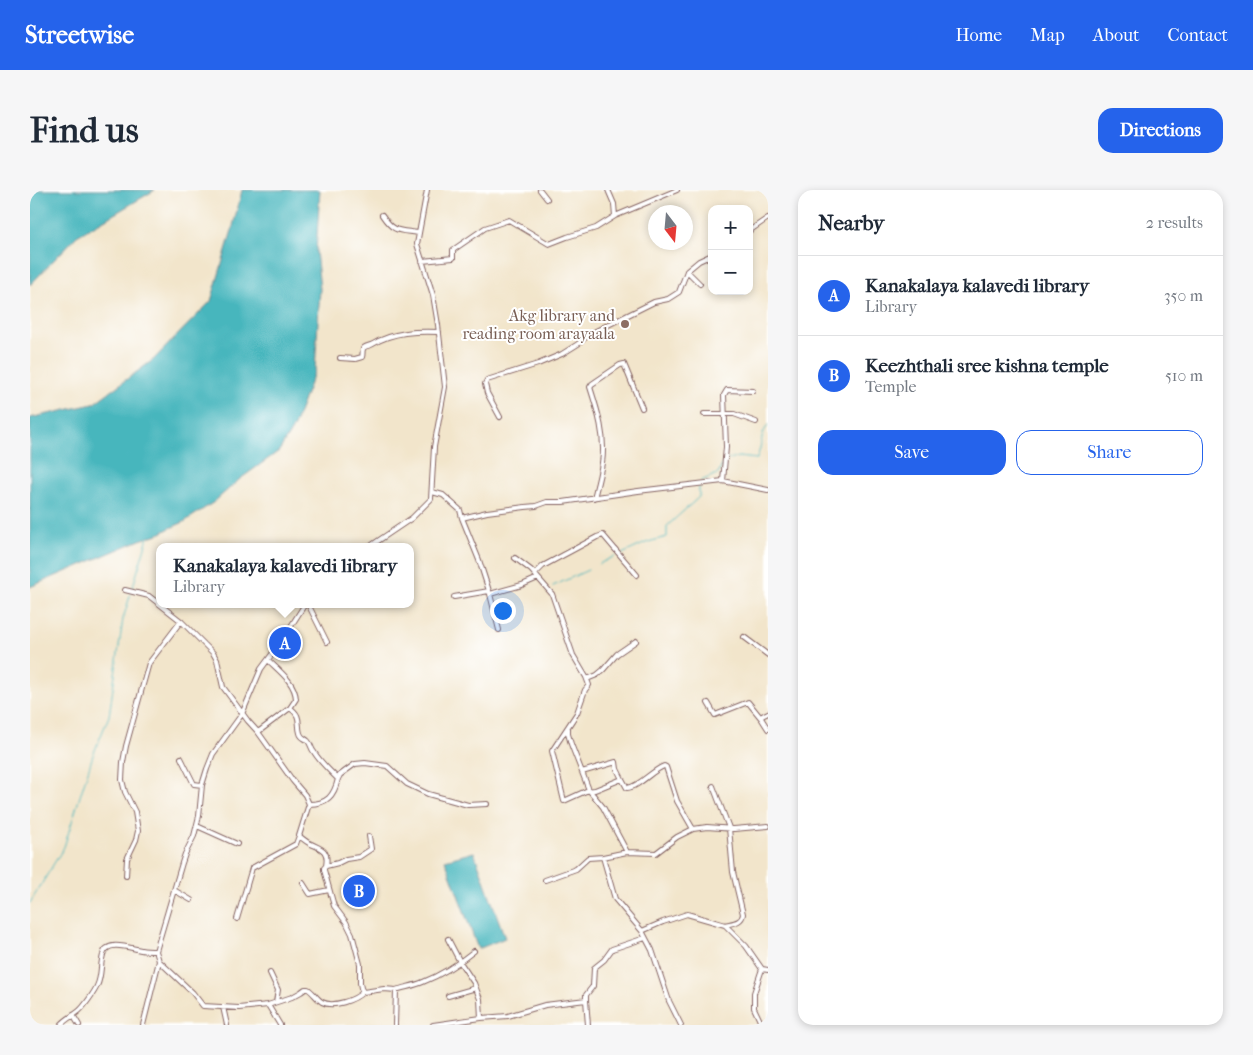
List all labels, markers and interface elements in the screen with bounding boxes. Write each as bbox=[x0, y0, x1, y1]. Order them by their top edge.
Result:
text: Streetwise bbox=[25, 21, 134, 49]
text: Home bbox=[955, 25, 1002, 46]
text: Map bbox=[1030, 25, 1065, 46]
text: About bbox=[1093, 25, 1139, 46]
text: Contact bbox=[1167, 25, 1228, 46]
button: Directions bbox=[1098, 108, 1223, 153]
text: Find us bbox=[30, 110, 139, 151]
north arrow bbox=[648, 205, 693, 250]
map controls bbox=[708, 205, 753, 295]
button: + bbox=[708, 205, 753, 250]
text: Nearby bbox=[818, 211, 884, 235]
text: 2 results bbox=[1146, 213, 1203, 232]
button: − bbox=[708, 250, 753, 295]
text: Kanakalaya kalavedi library bbox=[865, 275, 1089, 297]
text: A bbox=[829, 286, 839, 305]
text: 350 m bbox=[1164, 286, 1203, 305]
text: Library bbox=[865, 297, 917, 316]
place label: Akg library and reading room arayaala bbox=[462, 306, 616, 343]
marker: Akg library and reading room arayaala bbox=[619, 318, 631, 330]
text: Keezhthali sree kishna temple bbox=[865, 355, 1109, 377]
text: B bbox=[829, 366, 839, 385]
text: 510 m bbox=[1165, 366, 1203, 385]
text: Temple bbox=[865, 377, 916, 396]
button: Save bbox=[818, 430, 1006, 475]
button: Share bbox=[1016, 430, 1203, 475]
popup bbox=[156, 543, 414, 608]
text: Kanakalaya kalavedi library bbox=[173, 555, 397, 577]
text: Library bbox=[173, 577, 225, 596]
your location bbox=[490, 598, 516, 624]
pin: A bbox=[269, 624, 301, 662]
pin: B bbox=[343, 872, 375, 910]

